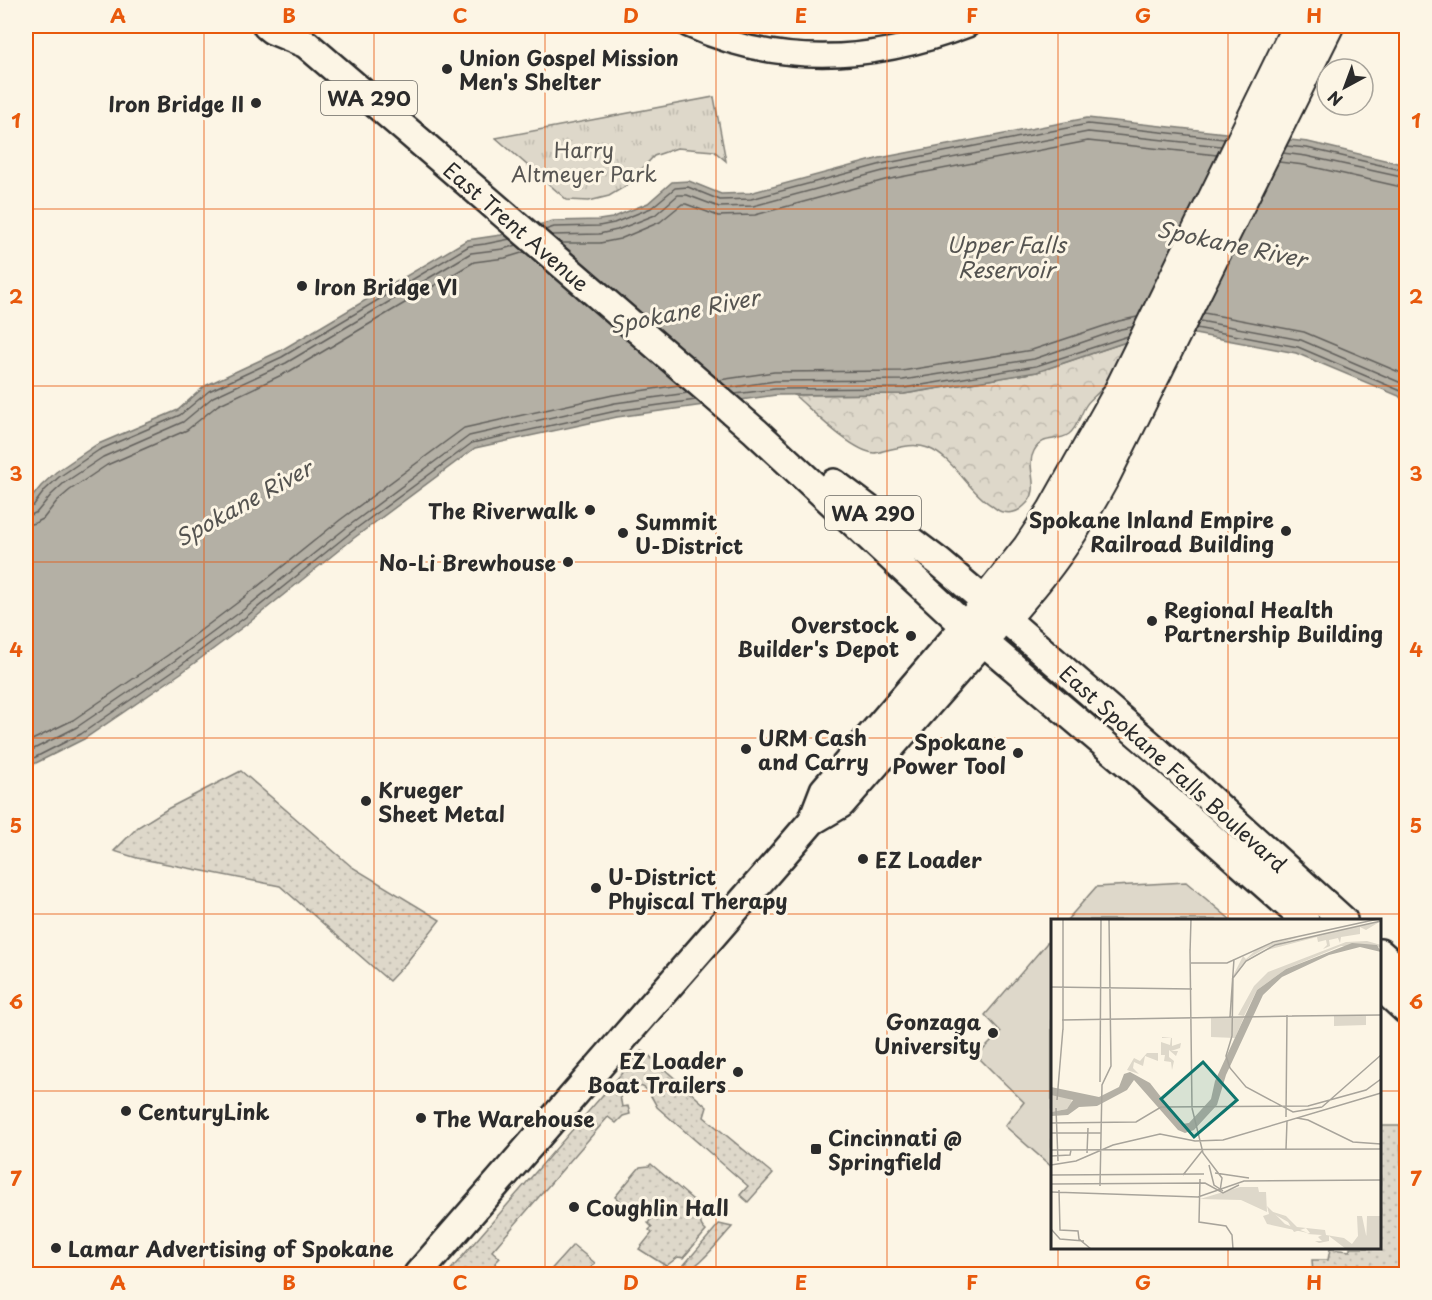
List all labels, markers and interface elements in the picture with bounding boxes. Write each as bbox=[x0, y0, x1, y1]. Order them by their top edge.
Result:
text: A bbox=[110, 0, 126, 30]
text: B bbox=[282, 0, 296, 30]
text: C bbox=[452, 0, 468, 30]
text: D bbox=[623, 0, 639, 30]
text: E bbox=[795, 0, 807, 30]
text: F bbox=[966, 0, 978, 30]
text: G bbox=[1135, 0, 1151, 30]
text: H bbox=[1306, 0, 1322, 30]
place label: Union Gospel Mission Men's Shelter bbox=[459, 41, 679, 97]
north arrow bbox=[1315, 57, 1375, 117]
marker: Union Gospel Mission Men's Shelter bbox=[440, 62, 454, 76]
road number: WA 290 bbox=[321, 81, 417, 115]
text: N bbox=[1322, 86, 1347, 112]
place label: Iron Bridge II bbox=[108, 87, 244, 119]
marker: Iron Bridge II bbox=[249, 96, 263, 110]
text: 1 bbox=[11, 105, 21, 135]
text: 1 bbox=[1411, 105, 1421, 135]
park label: Harry Altmeyer Park bbox=[511, 133, 657, 189]
street label: East Trent Avenue bbox=[437, 154, 597, 298]
water label: Spokane River bbox=[1154, 211, 1313, 276]
water label: Upper Falls Reservoir bbox=[946, 227, 1068, 285]
place label: Iron Bridge VI bbox=[314, 270, 457, 302]
marker: Iron Bridge VI bbox=[295, 279, 309, 293]
water label: Spokane River bbox=[606, 279, 765, 341]
text: 2 bbox=[9, 281, 23, 311]
text: 2 bbox=[1409, 281, 1423, 311]
water label: Spokane River bbox=[169, 449, 320, 553]
text: 3 bbox=[9, 458, 23, 488]
text: 3 bbox=[1409, 458, 1423, 488]
place label: The Riverwalk bbox=[428, 494, 578, 526]
road number: WA 290 bbox=[825, 496, 921, 530]
marker: The Riverwalk bbox=[583, 503, 597, 517]
place label: Spokane Inland Empire Railroad Building bbox=[1029, 503, 1274, 559]
place label: Summit U-District bbox=[635, 505, 743, 561]
marker: Spokane Inland Empire Railroad Building bbox=[1279, 524, 1293, 538]
marker: Summit U-District bbox=[616, 526, 630, 540]
place label: No-Li Brewhouse bbox=[379, 546, 556, 578]
marker: No-Li Brewhouse bbox=[561, 555, 575, 569]
place label: Regional Health Partnership Building bbox=[1164, 593, 1383, 649]
place label: Overstock Builder's Depot bbox=[737, 608, 899, 664]
marker: Regional Health Partnership Building bbox=[1145, 614, 1159, 628]
marker: Overstock Builder's Depot bbox=[904, 629, 918, 643]
text: 4 bbox=[9, 634, 23, 664]
text: 4 bbox=[1409, 634, 1423, 664]
street label: East Spokane Falls Boulevard bbox=[1053, 657, 1295, 879]
place label: URM Cash and Carry bbox=[758, 721, 869, 777]
place label: Spokane Power Tool bbox=[892, 725, 1006, 781]
marker: URM Cash and Carry bbox=[739, 742, 753, 756]
marker: Spokane Power Tool bbox=[1011, 746, 1025, 760]
place label: Krueger Sheet Metal bbox=[378, 773, 505, 829]
marker: Krueger Sheet Metal bbox=[359, 794, 373, 808]
text: 5 bbox=[10, 810, 22, 840]
text: 5 bbox=[1410, 810, 1422, 840]
place label: EZ Loader bbox=[875, 843, 982, 875]
marker: EZ Loader bbox=[856, 852, 870, 866]
place label: U-District Phyiscal Therapy bbox=[608, 860, 788, 916]
marker: U-District Phyiscal Therapy bbox=[589, 881, 603, 895]
inset map bbox=[1051, 919, 1381, 1249]
text: 6 bbox=[9, 986, 23, 1016]
text: 6 bbox=[1409, 986, 1423, 1016]
place label: Gonzaga University bbox=[874, 1005, 981, 1061]
marker: Gonzaga University bbox=[986, 1026, 1000, 1040]
place label: EZ Loader Boat Trailers bbox=[587, 1044, 726, 1100]
marker: EZ Loader Boat Trailers bbox=[731, 1065, 745, 1079]
place label: CenturyLink bbox=[138, 1095, 270, 1127]
place label: The Warehouse bbox=[433, 1102, 595, 1134]
marker: CenturyLink bbox=[119, 1104, 133, 1118]
marker: The Warehouse bbox=[414, 1111, 428, 1125]
place label: Cincinnati @ Springfield bbox=[828, 1121, 962, 1177]
marker: Cincinnati @ Springfield bbox=[809, 1142, 823, 1156]
text: 7 bbox=[10, 1163, 22, 1193]
text: 7 bbox=[1410, 1163, 1422, 1193]
place label: Coughlin Hall bbox=[586, 1191, 728, 1223]
marker: Coughlin Hall bbox=[567, 1200, 581, 1214]
place label: Lamar Advertising of Spokane bbox=[68, 1232, 394, 1264]
marker: Lamar Advertising of Spokane bbox=[49, 1241, 63, 1255]
text: A bbox=[110, 1267, 126, 1297]
text: B bbox=[282, 1267, 296, 1297]
text: C bbox=[452, 1267, 468, 1297]
text: D bbox=[623, 1267, 639, 1297]
text: E bbox=[795, 1267, 807, 1297]
text: F bbox=[966, 1267, 978, 1297]
text: G bbox=[1135, 1267, 1151, 1297]
text: H bbox=[1306, 1267, 1322, 1297]

